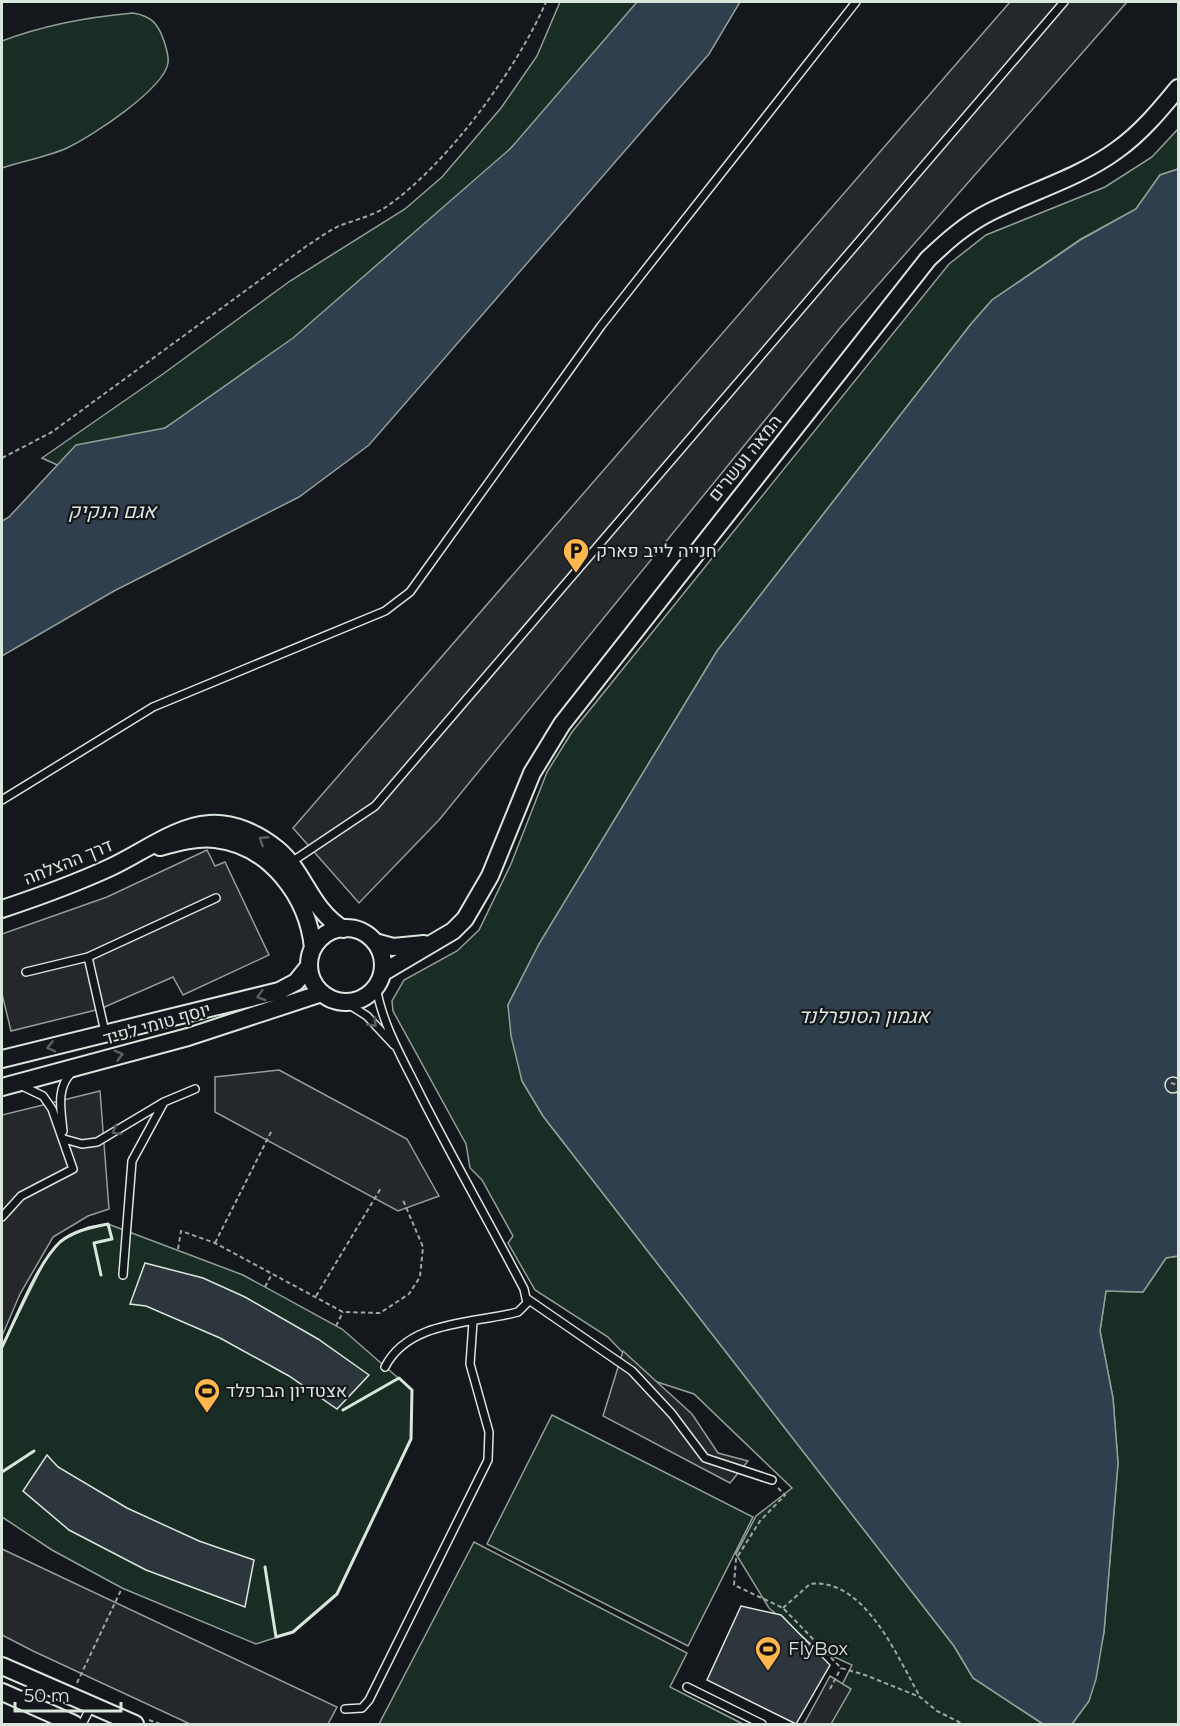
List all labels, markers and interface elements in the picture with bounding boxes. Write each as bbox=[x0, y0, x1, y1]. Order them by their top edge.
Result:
street label: המאה ועשרים bbox=[704, 410, 786, 506]
water label: אגם הנקיק bbox=[68, 499, 158, 523]
parking icon: חנייה לייב פארק bbox=[561, 536, 591, 574]
place label: חנייה לייב פארק bbox=[596, 540, 717, 562]
street label: דרך ההצלחה bbox=[20, 834, 116, 890]
one-way arrow bbox=[259, 836, 270, 847]
one-way arrow bbox=[256, 989, 267, 1001]
street label: יוסף טומי לפיד bbox=[101, 998, 213, 1050]
water label: אגמון הסופרלנד bbox=[799, 1004, 932, 1028]
one-way arrow bbox=[366, 1016, 377, 1026]
one-way arrow bbox=[46, 1040, 56, 1053]
one-way arrow bbox=[114, 1050, 124, 1063]
one-way arrow bbox=[112, 1123, 122, 1135]
sports icon: אצטדיון הברפלד bbox=[192, 1376, 222, 1414]
place label: אצטדיון הברפלד bbox=[226, 1380, 347, 1402]
sports icon: FlyBox bbox=[753, 1634, 783, 1672]
place label: FlyBox bbox=[788, 1638, 848, 1660]
scale bar bbox=[15, 1675, 122, 1713]
text: 50 m bbox=[24, 1685, 70, 1707]

